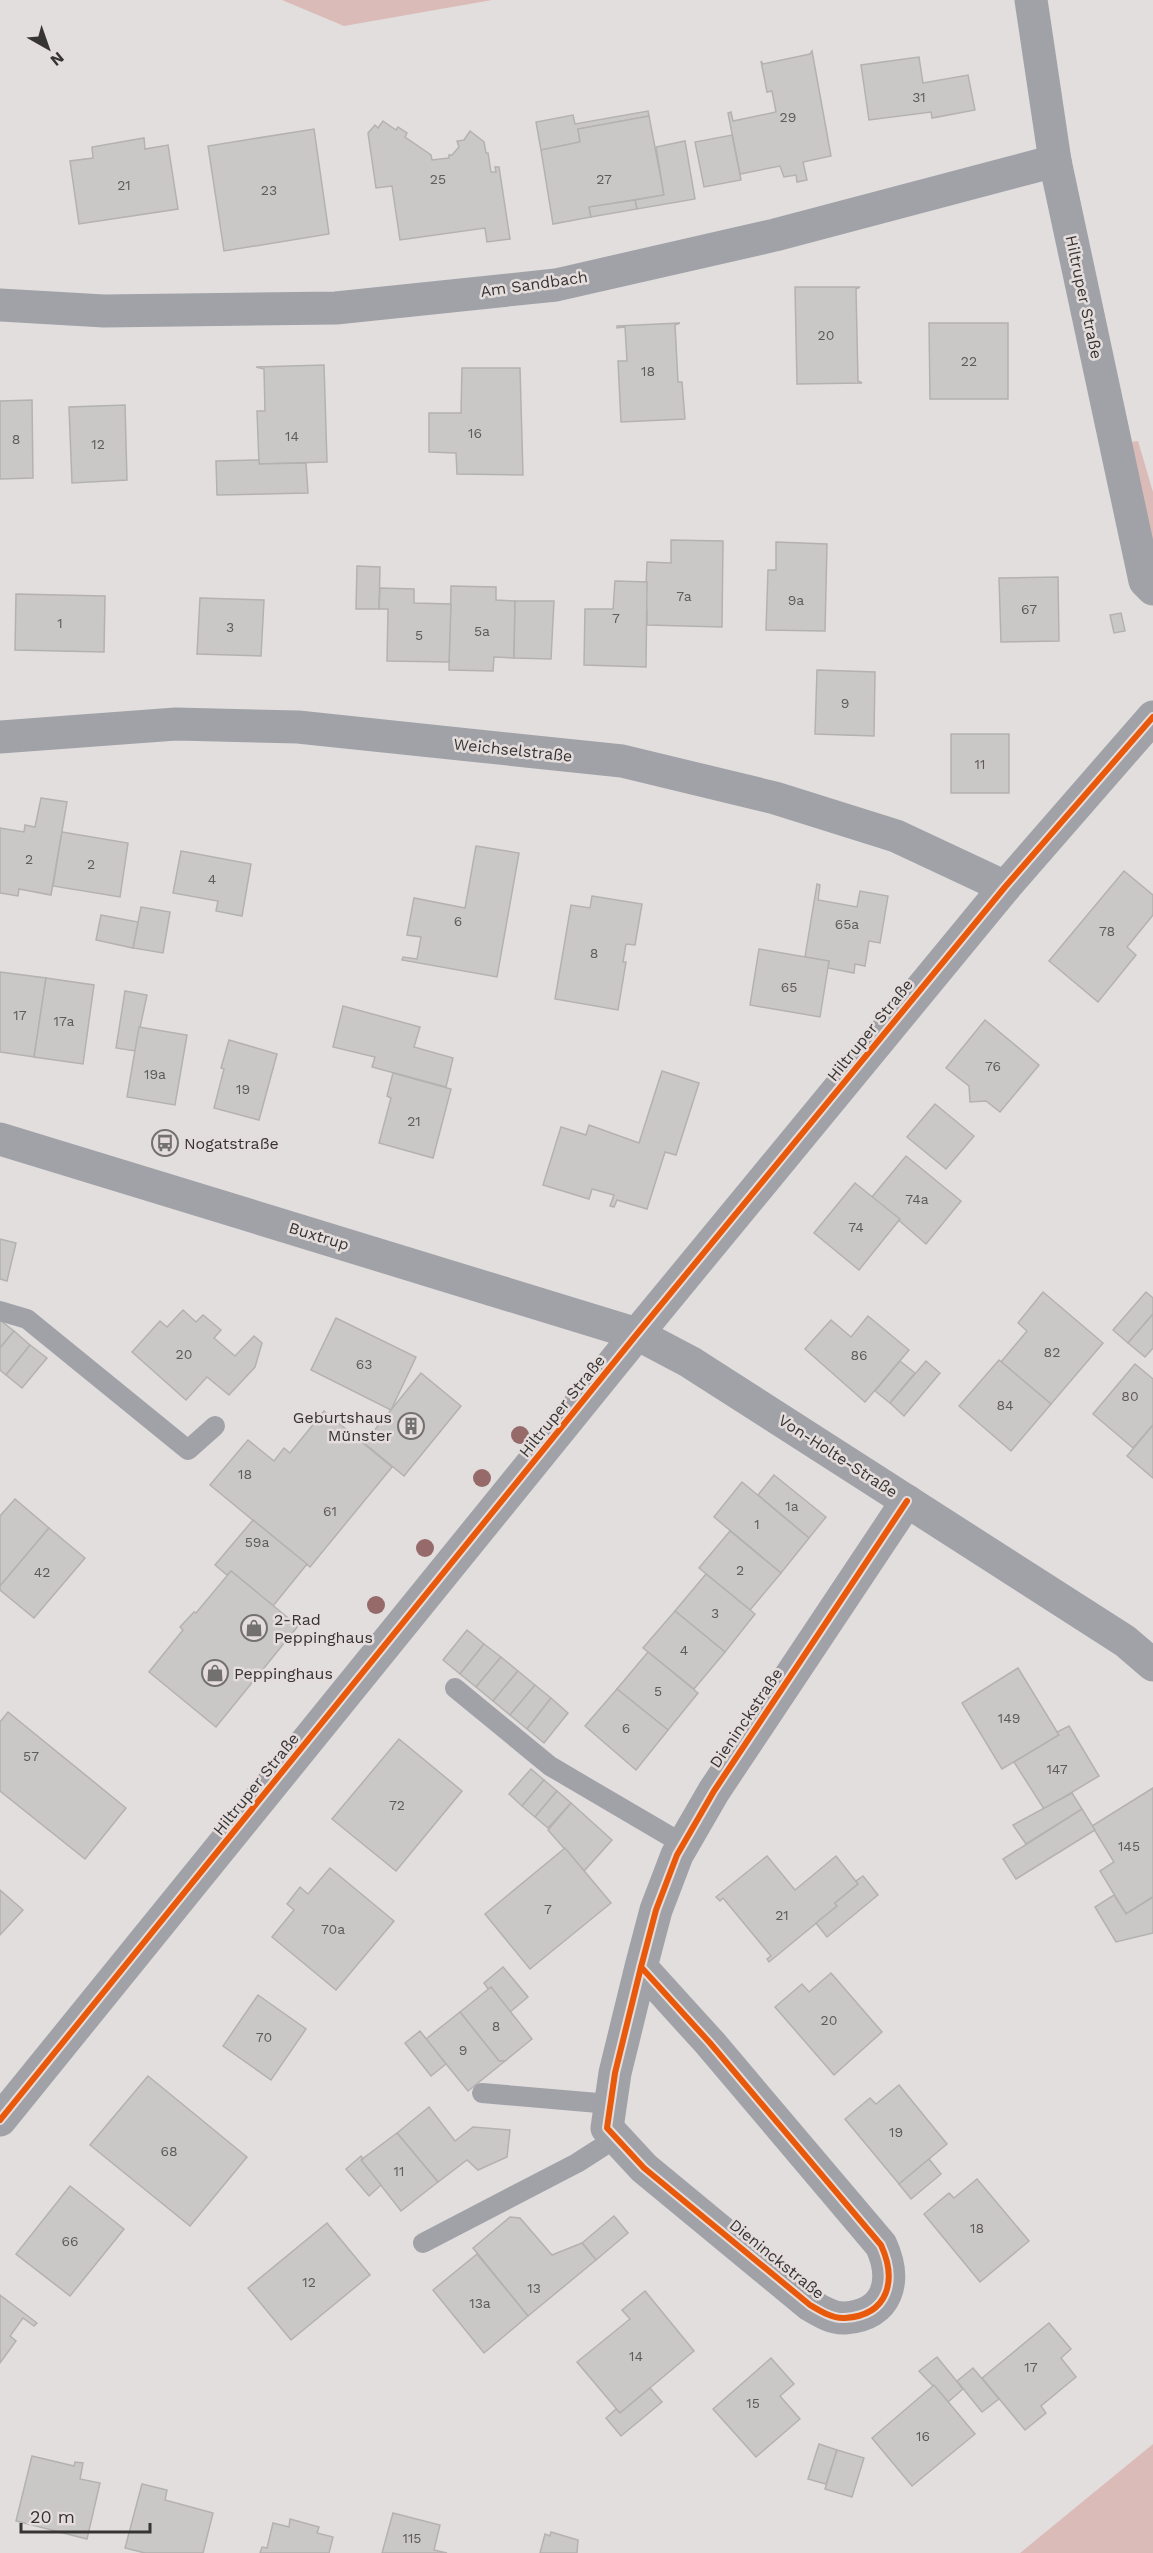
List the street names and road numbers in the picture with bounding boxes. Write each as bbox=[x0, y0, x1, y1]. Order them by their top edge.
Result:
street label: Hiltruper Straße bbox=[1062, 233, 1106, 361]
street label: Am Sandbach bbox=[479, 267, 589, 301]
street label: Weichselstraße bbox=[453, 734, 573, 766]
street label: Hiltruper Straße bbox=[823, 975, 917, 1085]
street label: Buxtrup bbox=[287, 1218, 351, 1254]
street label: Hiltruper Straße bbox=[515, 1351, 609, 1461]
street label: Von-Holte-Straße bbox=[775, 1410, 901, 1502]
street label: Dieninckstraße bbox=[706, 1664, 786, 1772]
street label: Hiltruper Straße bbox=[209, 1729, 303, 1839]
street label: Dieninckstraße bbox=[726, 2215, 828, 2303]

